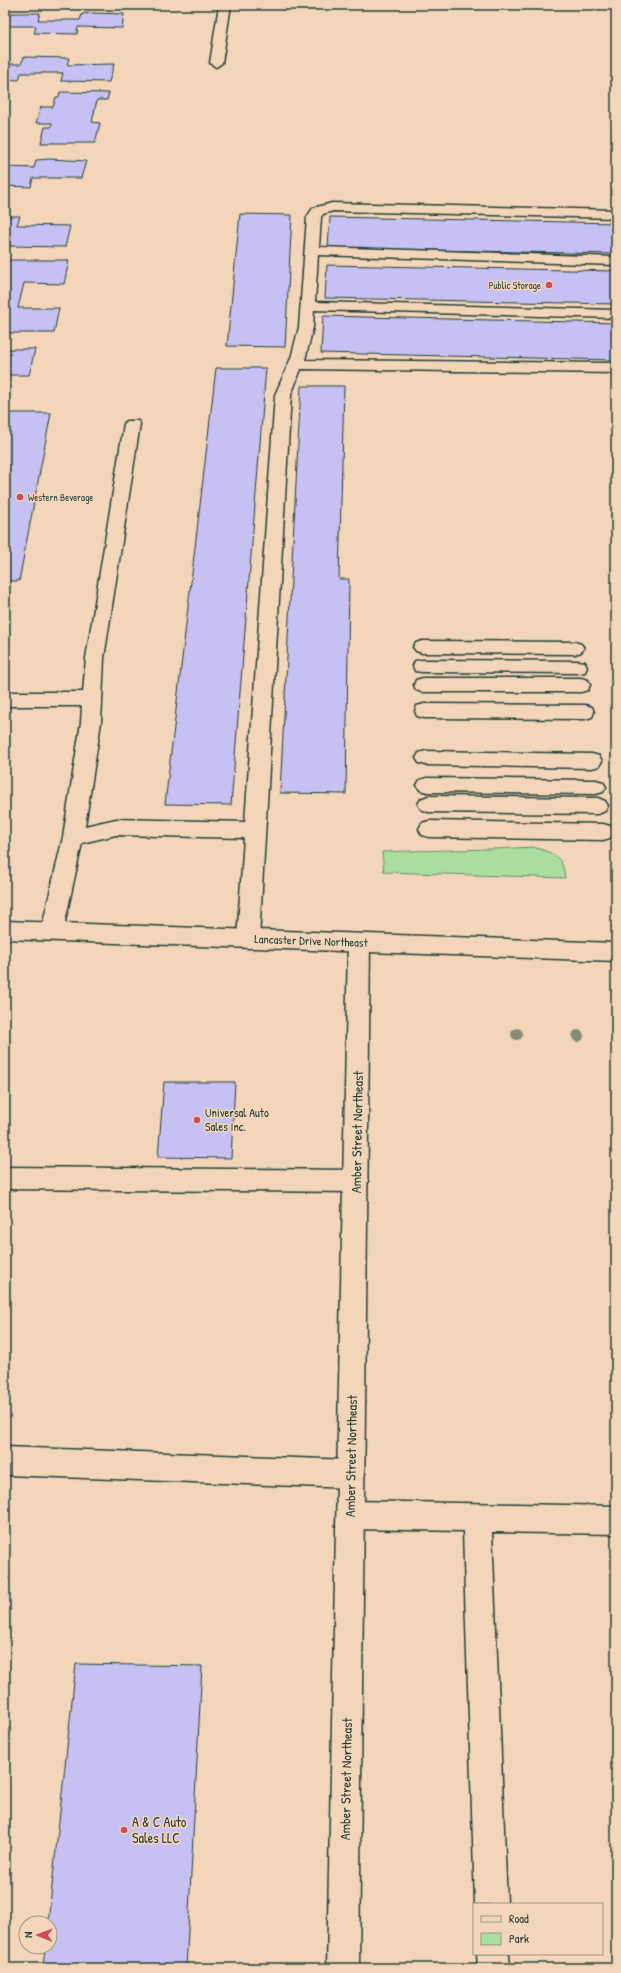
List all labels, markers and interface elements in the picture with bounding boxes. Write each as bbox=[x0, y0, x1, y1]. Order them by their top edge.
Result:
place label: Public Storage bbox=[489, 279, 541, 292]
marker: Public Storage bbox=[544, 280, 554, 290]
place label: Western Beverage bbox=[28, 491, 93, 504]
marker: Western Beverage bbox=[15, 492, 25, 502]
street label: Lancaster Drive Northeast bbox=[254, 930, 369, 951]
street label: Amber Street Northeast bbox=[346, 1070, 367, 1193]
place label: Universal Auto Sales Inc. bbox=[205, 1104, 269, 1135]
marker: Universal Auto Sales Inc. bbox=[192, 1115, 202, 1125]
street label: Amber Street Northeast bbox=[340, 1394, 361, 1517]
street label: Amber Street Northeast bbox=[335, 1717, 356, 1840]
place label: A & C Auto Sales LLC bbox=[132, 1812, 187, 1847]
marker: A & C Auto Sales LLC bbox=[119, 1825, 129, 1835]
legend bbox=[473, 1903, 603, 1955]
text: Road bbox=[509, 1910, 529, 1927]
north arrow bbox=[18, 1915, 58, 1955]
text: Park bbox=[509, 1930, 529, 1947]
text: N bbox=[21, 1932, 35, 1938]

